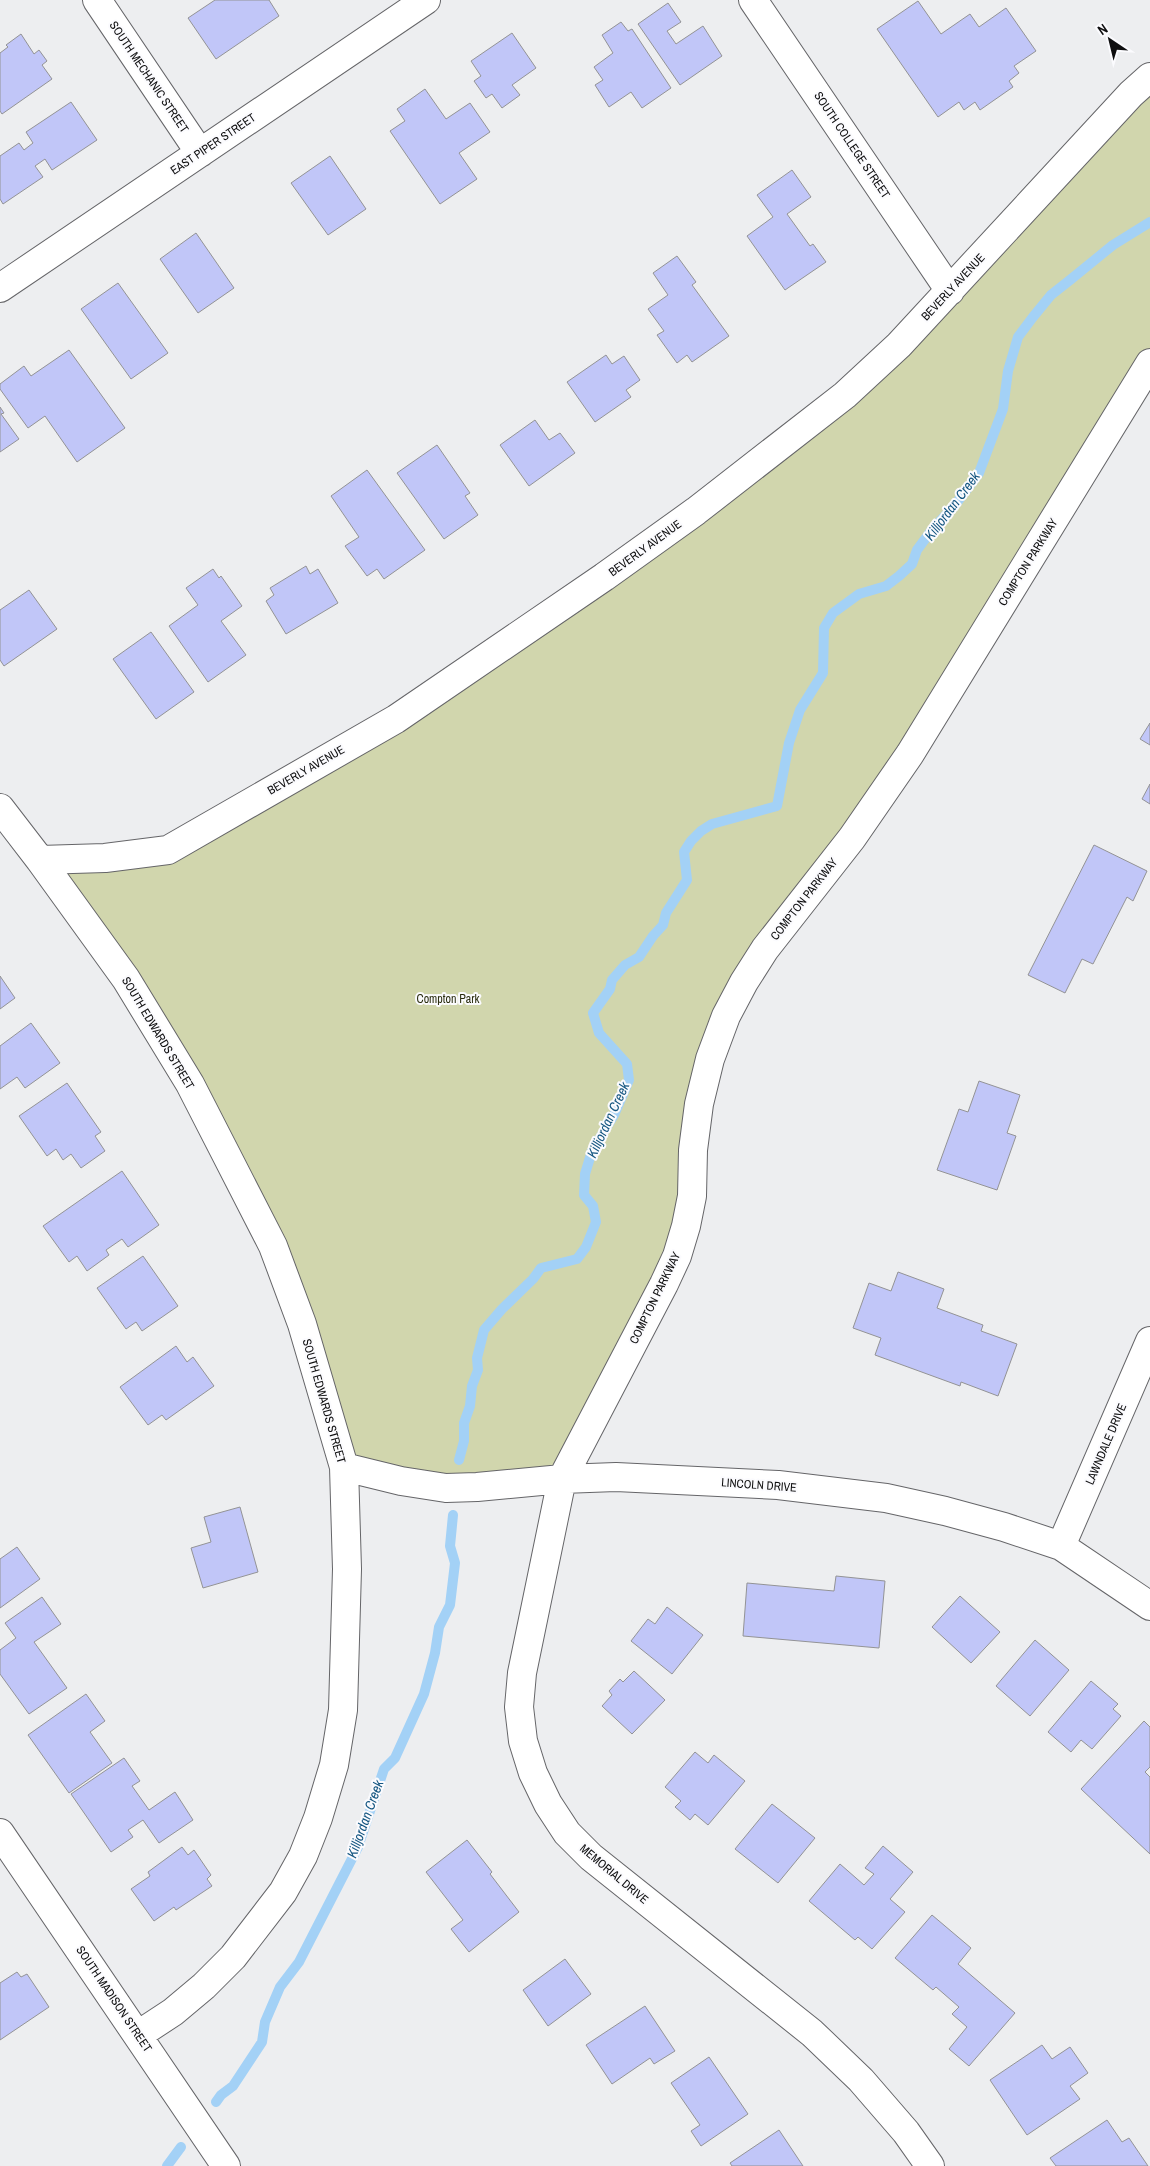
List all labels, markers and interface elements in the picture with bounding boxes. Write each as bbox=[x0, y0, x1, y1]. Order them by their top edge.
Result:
north arrow bbox=[1085, 15, 1135, 65]
street label: SOUTH MECHANIC STREET bbox=[106, 18, 192, 136]
text: N bbox=[1094, 20, 1111, 39]
street label: SOUTH COLLEGE STREET bbox=[810, 89, 894, 201]
street label: EAST PIPER STREET bbox=[167, 110, 259, 178]
street label: BEVERLY AVENUE bbox=[918, 250, 988, 324]
water label: Killjordan Creek bbox=[920, 467, 985, 544]
street label: COMPTON PARKWAY bbox=[995, 515, 1062, 609]
street label: BEVERLY AVENUE bbox=[605, 516, 685, 580]
street label: BEVERLY AVENUE bbox=[265, 741, 347, 799]
street label: COMPTON PARKWAY bbox=[767, 854, 841, 943]
street label: SOUTH EDWARDS STREET bbox=[118, 974, 198, 1092]
park label: Compton Park bbox=[417, 991, 480, 1007]
water label: Killjordan Creek bbox=[583, 1078, 634, 1161]
street label: COMPTON PARKWAY bbox=[626, 1249, 684, 1347]
street label: SOUTH EDWARDS STREET bbox=[299, 1337, 349, 1465]
street label: LAWNDALE DRIVE bbox=[1082, 1401, 1130, 1487]
street label: LINCOLN DRIVE bbox=[721, 1474, 797, 1496]
water label: Killjordan Creek bbox=[343, 1776, 388, 1860]
street label: MEMORIAL DRIVE bbox=[576, 1841, 652, 1907]
street label: SOUTH MADISON STREET bbox=[73, 1943, 155, 2055]

